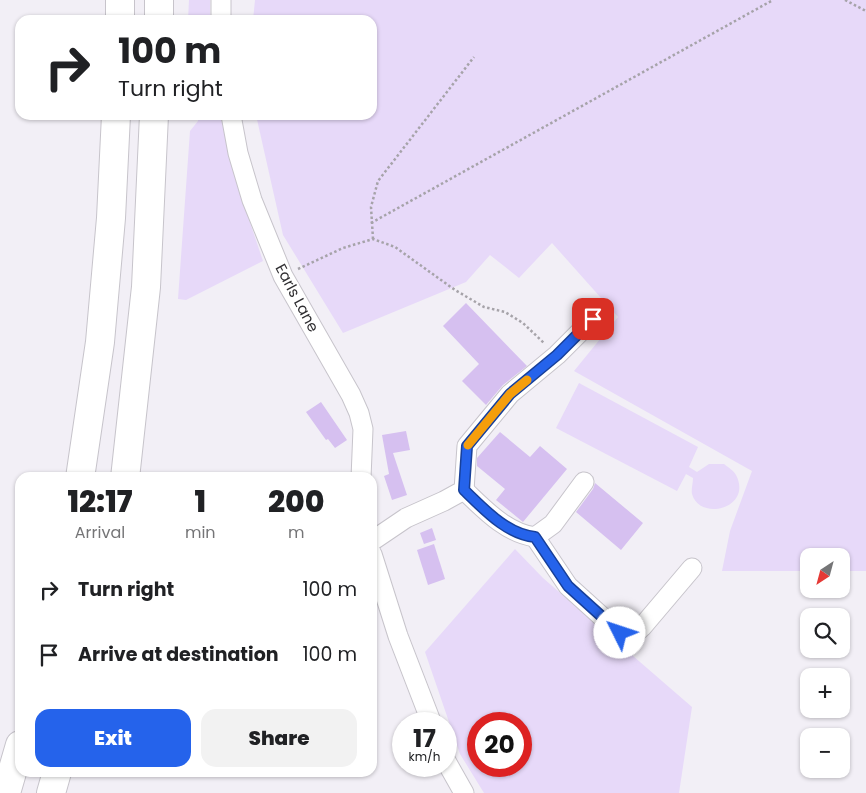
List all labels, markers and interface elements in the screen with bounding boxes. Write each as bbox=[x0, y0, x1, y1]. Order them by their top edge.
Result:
text: 100 m bbox=[118, 26, 221, 75]
icon: right bbox=[35, 35, 100, 100]
text: Turn right bbox=[118, 73, 223, 104]
street label: Earls Lane bbox=[271, 260, 324, 336]
pin bbox=[572, 298, 614, 340]
icon: arrive bbox=[579, 305, 607, 333]
text: 12:17 bbox=[67, 480, 132, 523]
text: 1 bbox=[194, 480, 206, 523]
text: 200 bbox=[268, 480, 325, 523]
text: Arrival bbox=[75, 521, 125, 544]
text: min bbox=[185, 521, 216, 544]
text: m bbox=[288, 521, 305, 544]
north arrow bbox=[800, 548, 850, 598]
map controls bbox=[800, 548, 850, 778]
icon: right bbox=[35, 576, 63, 604]
text: Turn right bbox=[78, 576, 174, 603]
text: 100 m bbox=[302, 576, 357, 603]
position arrow bbox=[593, 606, 645, 658]
button: search bbox=[800, 608, 850, 658]
icon: arrive bbox=[35, 641, 63, 669]
text: Arrive at destination bbox=[78, 641, 279, 668]
text: 100 m bbox=[302, 641, 357, 668]
button: + bbox=[800, 668, 850, 718]
button: Exit bbox=[35, 709, 191, 767]
button: Share bbox=[201, 709, 357, 767]
speed limit sign: 20 bbox=[467, 712, 532, 777]
text: 17 bbox=[413, 721, 436, 756]
button: − bbox=[800, 728, 850, 778]
text: km/h bbox=[409, 748, 440, 765]

